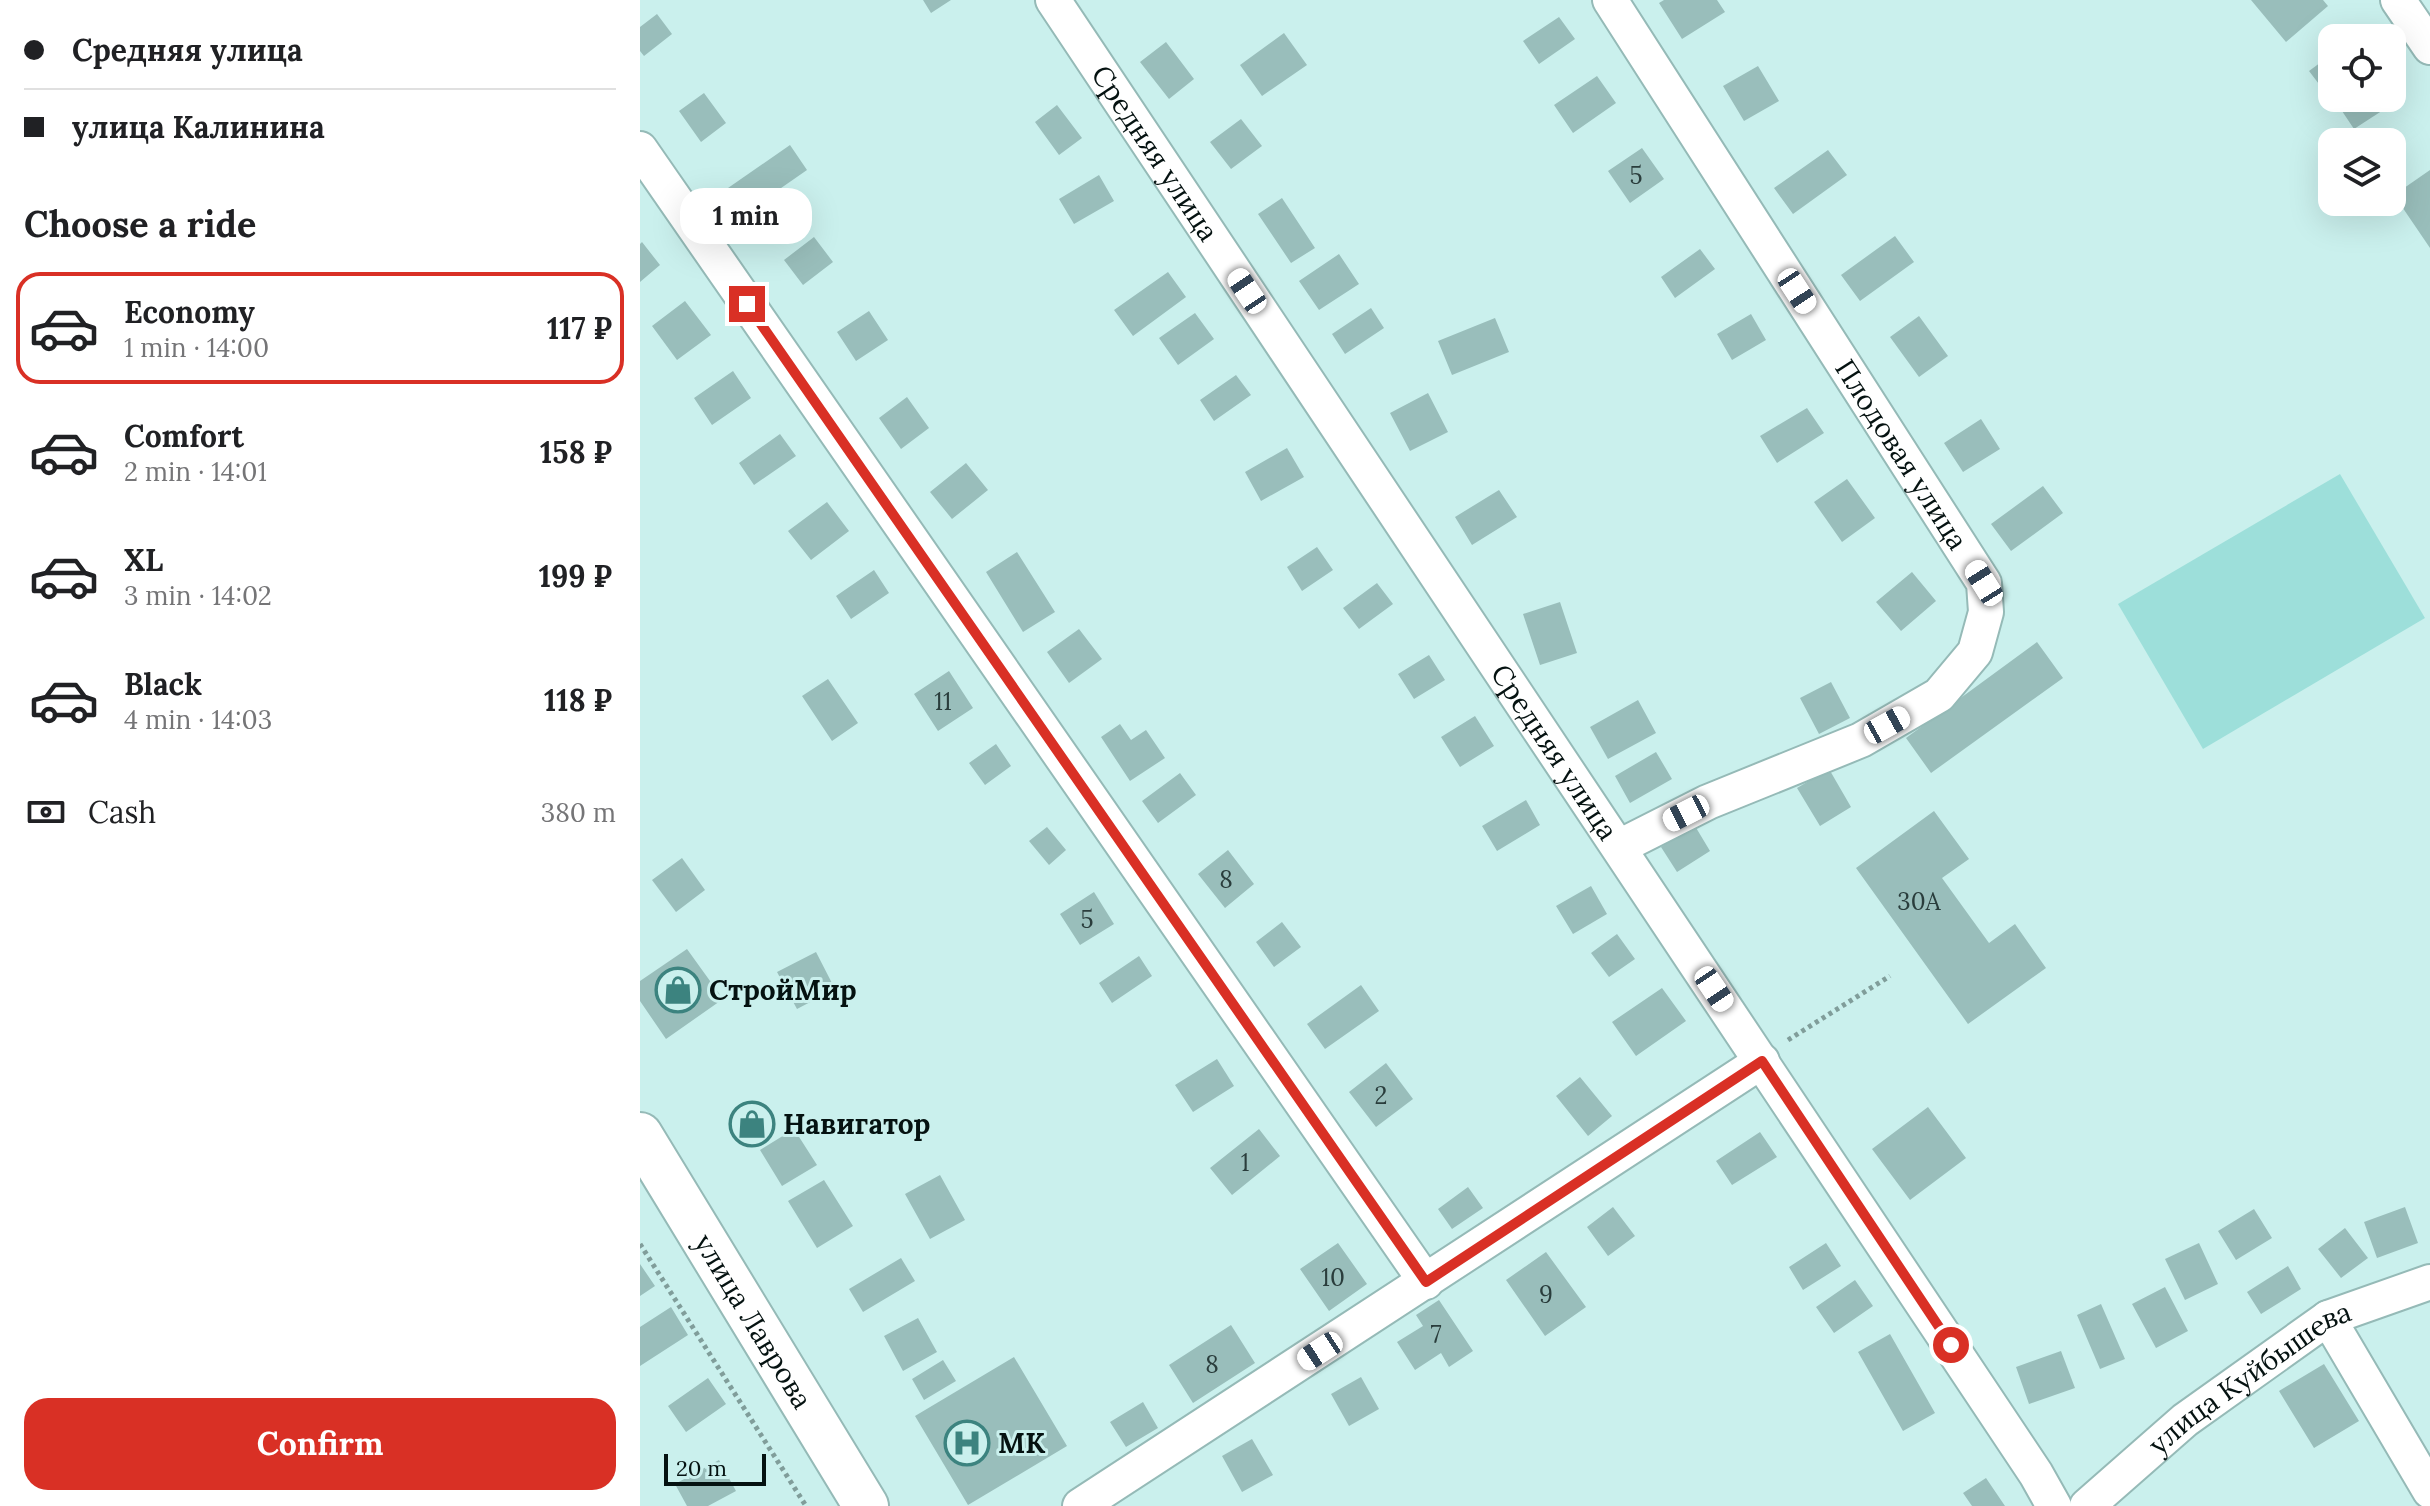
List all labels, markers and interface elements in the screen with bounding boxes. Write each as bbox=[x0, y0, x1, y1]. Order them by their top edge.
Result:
map controls bbox=[2318, 24, 2406, 216]
button: locate bbox=[2318, 24, 2406, 112]
text: Средняя улица bbox=[72, 31, 303, 69]
street label: Средняя улица bbox=[1084, 58, 1227, 248]
text: улица Калинина bbox=[72, 108, 325, 146]
button: layers bbox=[2318, 128, 2406, 216]
house number: 5 bbox=[1629, 160, 1643, 191]
callout: 1 min bbox=[681, 188, 813, 244]
text: 1 min bbox=[713, 199, 779, 232]
text: Choose a ride bbox=[24, 201, 256, 247]
car bbox=[1224, 264, 1270, 318]
car bbox=[1774, 264, 1820, 318]
route end bbox=[729, 286, 765, 322]
icon: car bbox=[28, 292, 100, 364]
text: Economy bbox=[124, 293, 255, 331]
text: 117 ₽ bbox=[547, 309, 612, 347]
text: 1 min · 14:00 bbox=[124, 331, 269, 364]
street label: Плодовая улица bbox=[1827, 352, 1976, 557]
icon: car bbox=[28, 416, 100, 488]
text: Comfort bbox=[124, 417, 244, 455]
text: 158 ₽ bbox=[540, 433, 612, 471]
text: 2 min · 14:01 bbox=[124, 455, 267, 488]
icon: car bbox=[28, 540, 100, 612]
text: XL bbox=[124, 541, 163, 579]
car bbox=[1961, 556, 2007, 610]
text: 199 ₽ bbox=[539, 557, 612, 595]
text: 3 min · 14:02 bbox=[124, 579, 272, 612]
street label: Средняя улица bbox=[1483, 657, 1626, 847]
icon: car bbox=[28, 664, 100, 736]
text: Black bbox=[124, 665, 202, 703]
text: 118 ₽ bbox=[544, 681, 612, 719]
house number: 11 bbox=[934, 686, 952, 717]
text: 4 min · 14:03 bbox=[124, 703, 272, 736]
car bbox=[1860, 703, 1914, 747]
icon: cash bbox=[24, 790, 68, 834]
car bbox=[1659, 791, 1713, 835]
text: Cash bbox=[88, 793, 156, 831]
text: 380 m bbox=[541, 796, 616, 829]
house number: 8 bbox=[1219, 864, 1233, 895]
house number: 30А bbox=[1897, 886, 1942, 917]
house number: 5 bbox=[1080, 904, 1094, 935]
car bbox=[1691, 962, 1737, 1016]
shop icon: СтройМир bbox=[654, 966, 702, 1014]
place label: СтройМир bbox=[709, 972, 856, 1008]
house number: 2 bbox=[1375, 1080, 1387, 1111]
shop icon: Навигатор bbox=[728, 1100, 776, 1148]
place label: Навигатор bbox=[783, 1106, 930, 1142]
house number: 1 bbox=[1241, 1147, 1249, 1178]
street label: улица Лаврова bbox=[686, 1227, 820, 1415]
house number: 10 bbox=[1321, 1262, 1345, 1293]
house number: 9 bbox=[1539, 1279, 1553, 1310]
street label: улица Куйбышева bbox=[2140, 1293, 2356, 1462]
house number: 7 bbox=[1430, 1319, 1442, 1350]
route start bbox=[1933, 1327, 1969, 1363]
car bbox=[1293, 1328, 1347, 1374]
house number: 8 bbox=[1205, 1349, 1219, 1380]
button: Confirm bbox=[24, 1398, 616, 1490]
hospital icon: МК bbox=[943, 1419, 991, 1467]
place label: МК bbox=[998, 1425, 1045, 1461]
scale bar bbox=[664, 1450, 766, 1486]
text: 20 m bbox=[676, 1454, 727, 1482]

